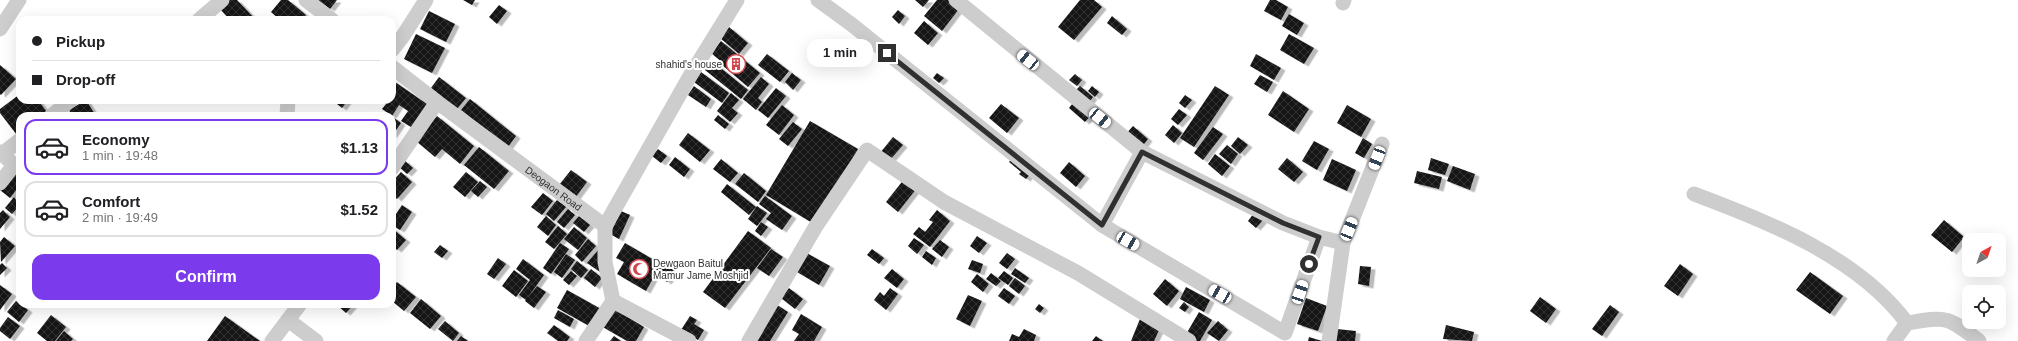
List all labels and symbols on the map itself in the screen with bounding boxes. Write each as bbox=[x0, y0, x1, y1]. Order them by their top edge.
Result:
callout: 1 min bbox=[807, 39, 873, 67]
route end bbox=[878, 44, 896, 62]
car bbox=[1015, 48, 1041, 72]
building icon: shahid's house bbox=[725, 53, 747, 75]
place label: shahid's house bbox=[656, 59, 722, 70]
car bbox=[1087, 106, 1113, 130]
car bbox=[1367, 145, 1387, 171]
street label: Deogaon Road bbox=[523, 164, 584, 213]
car bbox=[1339, 216, 1359, 242]
car bbox=[1115, 230, 1141, 252]
north arrow bbox=[1962, 233, 2006, 277]
route start bbox=[1300, 255, 1318, 273]
mosque icon: Dewgaon Baitul Mamur Jame Moshjid bbox=[628, 258, 650, 280]
place label: Dewgaon Baitul Mamur Jame Moshjid bbox=[653, 258, 749, 281]
car bbox=[1290, 279, 1310, 305]
car bbox=[1207, 283, 1233, 305]

